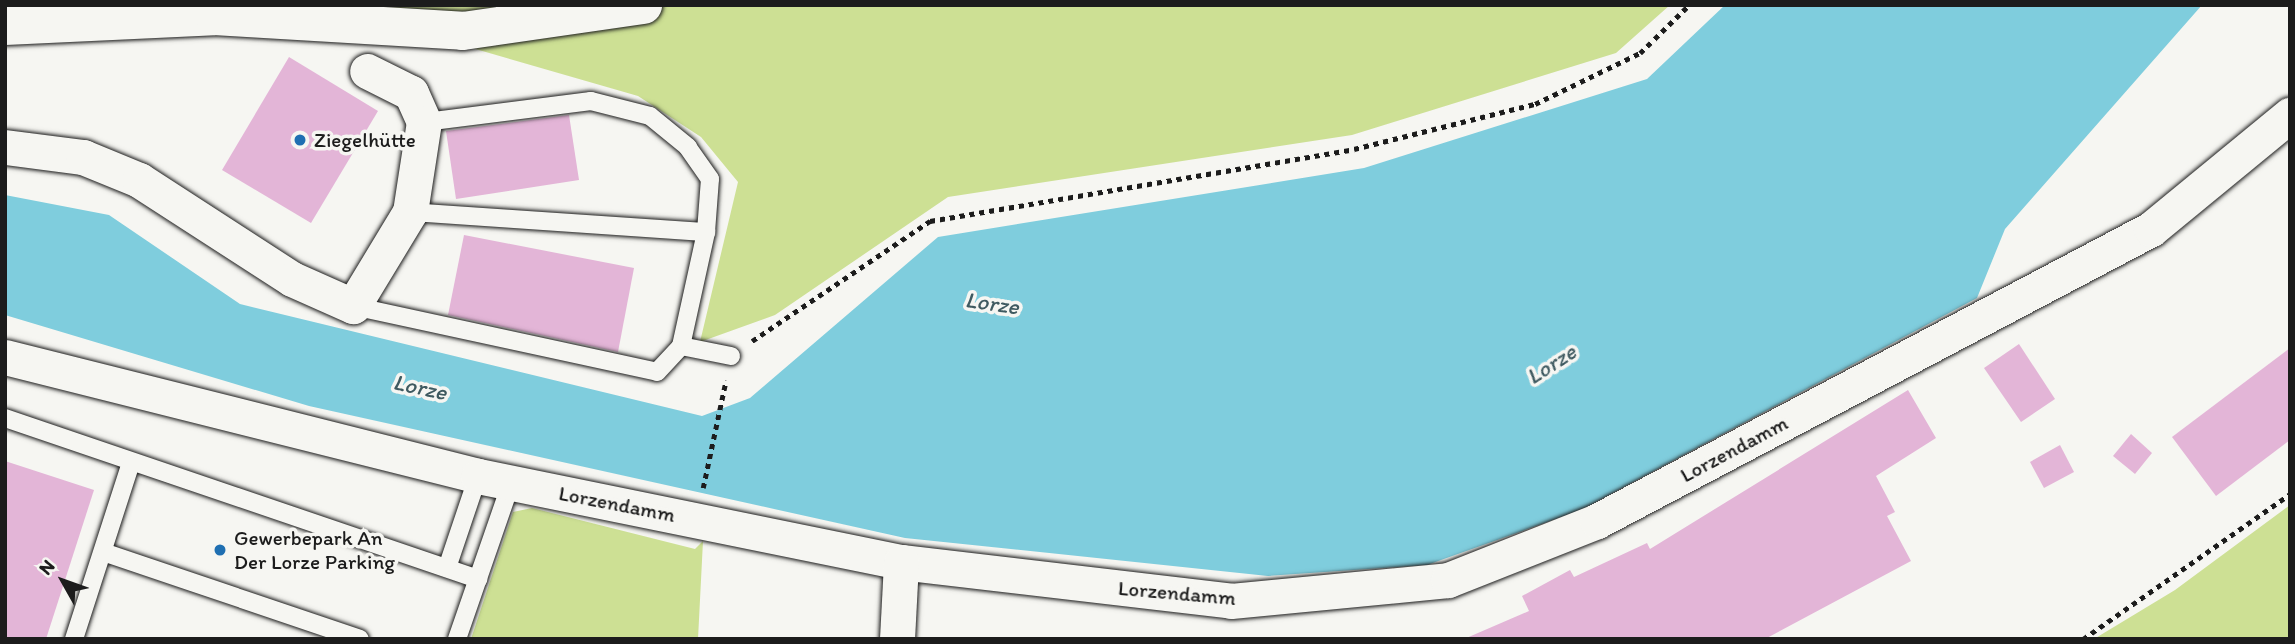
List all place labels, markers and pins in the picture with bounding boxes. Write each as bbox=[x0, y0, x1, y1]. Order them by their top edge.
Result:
place label: Ziegelhütte bbox=[314, 127, 416, 153]
marker: Ziegelhütte bbox=[292, 132, 308, 148]
place label: Gewerbepark An Der Lorze Parking bbox=[234, 525, 394, 575]
marker: Gewerbepark An Der Lorze Parking bbox=[212, 542, 228, 558]

